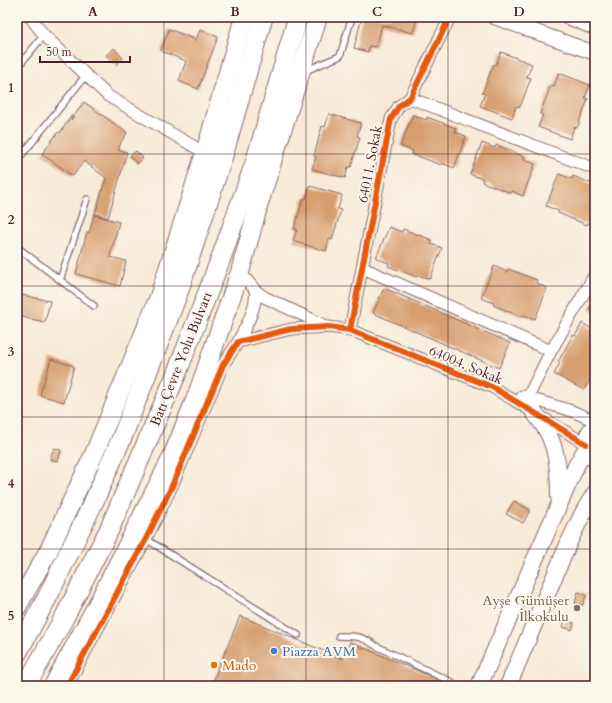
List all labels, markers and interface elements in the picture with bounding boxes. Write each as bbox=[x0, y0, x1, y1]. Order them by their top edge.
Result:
text: A bbox=[88, 3, 98, 21]
text: B bbox=[230, 3, 240, 21]
text: C bbox=[372, 3, 382, 21]
text: D bbox=[513, 3, 525, 21]
scale bar bbox=[40, 38, 130, 64]
text: 50 m bbox=[46, 44, 73, 60]
text: 1 bbox=[8, 79, 14, 97]
street label: 64011. Sokak bbox=[353, 123, 387, 204]
text: 2 bbox=[8, 211, 15, 229]
street label: Batı Çevre Yolu Bulvarı bbox=[145, 289, 217, 429]
street label: 64004. Sokak bbox=[426, 341, 506, 389]
text: 3 bbox=[8, 343, 15, 361]
text: 4 bbox=[8, 475, 15, 493]
place label: Ayşe Gümüşer İlkokulu bbox=[482, 591, 570, 626]
marker: Ayşe Gümüşer İlkokulu bbox=[572, 603, 582, 613]
text: 5 bbox=[8, 607, 14, 625]
place label: Piazza AVM bbox=[282, 642, 356, 661]
marker: Piazza AVM bbox=[269, 646, 279, 656]
place label: Mado bbox=[222, 656, 257, 675]
marker: Mado bbox=[209, 660, 219, 670]

